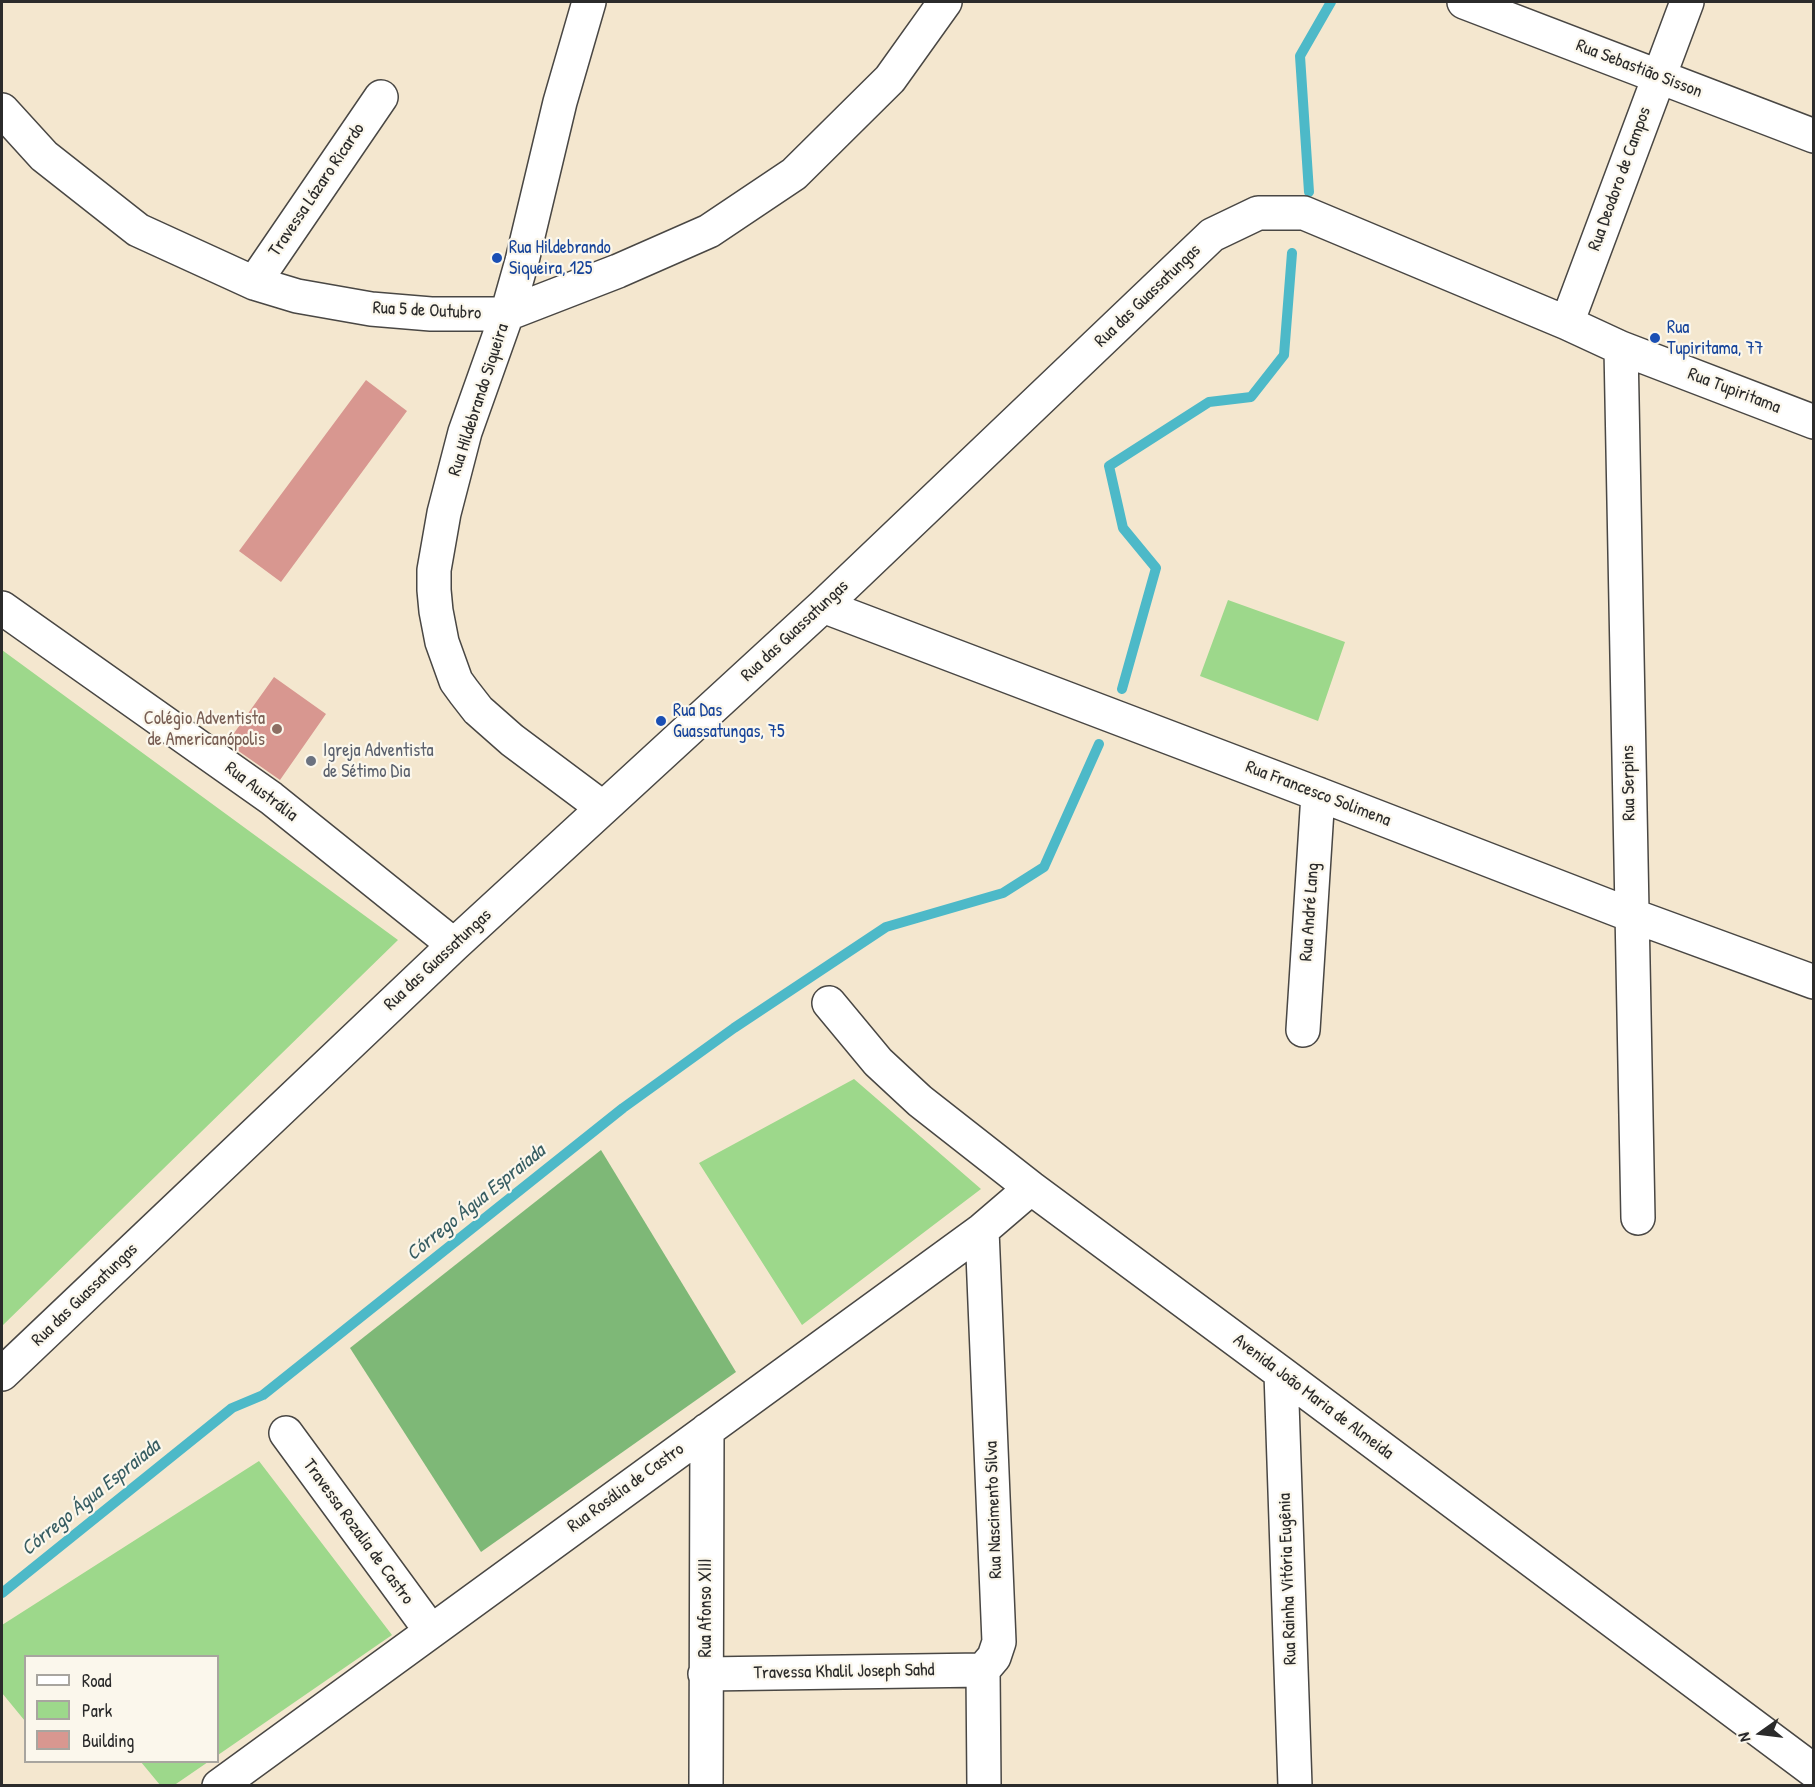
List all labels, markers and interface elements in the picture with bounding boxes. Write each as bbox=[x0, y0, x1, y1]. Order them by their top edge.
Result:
street label: Rua Sebastião Sisson bbox=[1573, 35, 1705, 103]
street label: Rua Deodoro de Campos bbox=[1584, 104, 1656, 254]
street label: Travessa Lázaro Ricardo bbox=[264, 119, 370, 261]
place label: Rua Hildebrando Siqueira, 125 bbox=[509, 237, 611, 280]
street label: Rua das Guassatungas bbox=[1090, 240, 1206, 352]
marker: Rua Hildebrando Siqueira, 125 bbox=[490, 251, 504, 265]
street label: Rua 5 de Outubro bbox=[372, 297, 482, 325]
place label: Rua Tupiritama, 77 bbox=[1667, 317, 1763, 360]
street label: Rua Hildebrando Siqueira bbox=[444, 321, 514, 479]
marker: Rua Tupiritama, 77 bbox=[1648, 331, 1662, 345]
street label: Rua Tupiritama bbox=[1685, 363, 1783, 419]
street label: Rua das Guassatungas bbox=[737, 576, 853, 686]
place label: Rua Das Guassatungas, 75 bbox=[673, 700, 785, 742]
place label: Colégio Adventista de Americanópolis bbox=[144, 708, 265, 750]
marker: Rua Das Guassatungas, 75 bbox=[654, 714, 668, 728]
marker: Colégio Adventista de Americanópolis bbox=[270, 722, 284, 736]
place label: Igreja Adventista de Sétimo Dia bbox=[323, 740, 433, 783]
street label: Rua Serpins bbox=[1618, 745, 1640, 821]
marker: Igreja Adventista de Sétimo Dia bbox=[304, 754, 318, 768]
street label: Rua Francesco Solimena bbox=[1242, 756, 1394, 832]
street label: Rua Austrália bbox=[220, 758, 302, 826]
street label: Rua André Lang bbox=[1296, 862, 1324, 962]
street label: Rua das Guassatungas bbox=[380, 905, 496, 1015]
water label: Córrego Água Espraiada bbox=[402, 1140, 550, 1266]
street label: Rua das Guassatungas bbox=[27, 1239, 143, 1351]
street label: Avenida João Maria de Almeida bbox=[1229, 1330, 1397, 1464]
water label: Córrego Água Espraiada bbox=[17, 1435, 165, 1561]
street label: Rua Rosália de Castro bbox=[564, 1439, 688, 1537]
street label: Rua Nascimento Silva bbox=[981, 1441, 1007, 1579]
street label: Travessa Rozalia de Castro bbox=[298, 1455, 418, 1609]
street label: Rua Rainha Vitória Eugênia bbox=[1274, 1493, 1302, 1665]
street label: Rua Afonso XIII bbox=[695, 1558, 717, 1658]
legend bbox=[24, 1655, 219, 1763]
street label: Travessa Khalil Joseph Sahd bbox=[753, 1660, 935, 1684]
text: Road bbox=[82, 1668, 112, 1693]
text: Park bbox=[82, 1698, 112, 1723]
north arrow bbox=[1731, 1703, 1791, 1763]
text: Building bbox=[82, 1728, 134, 1753]
text: N bbox=[1732, 1731, 1755, 1744]

